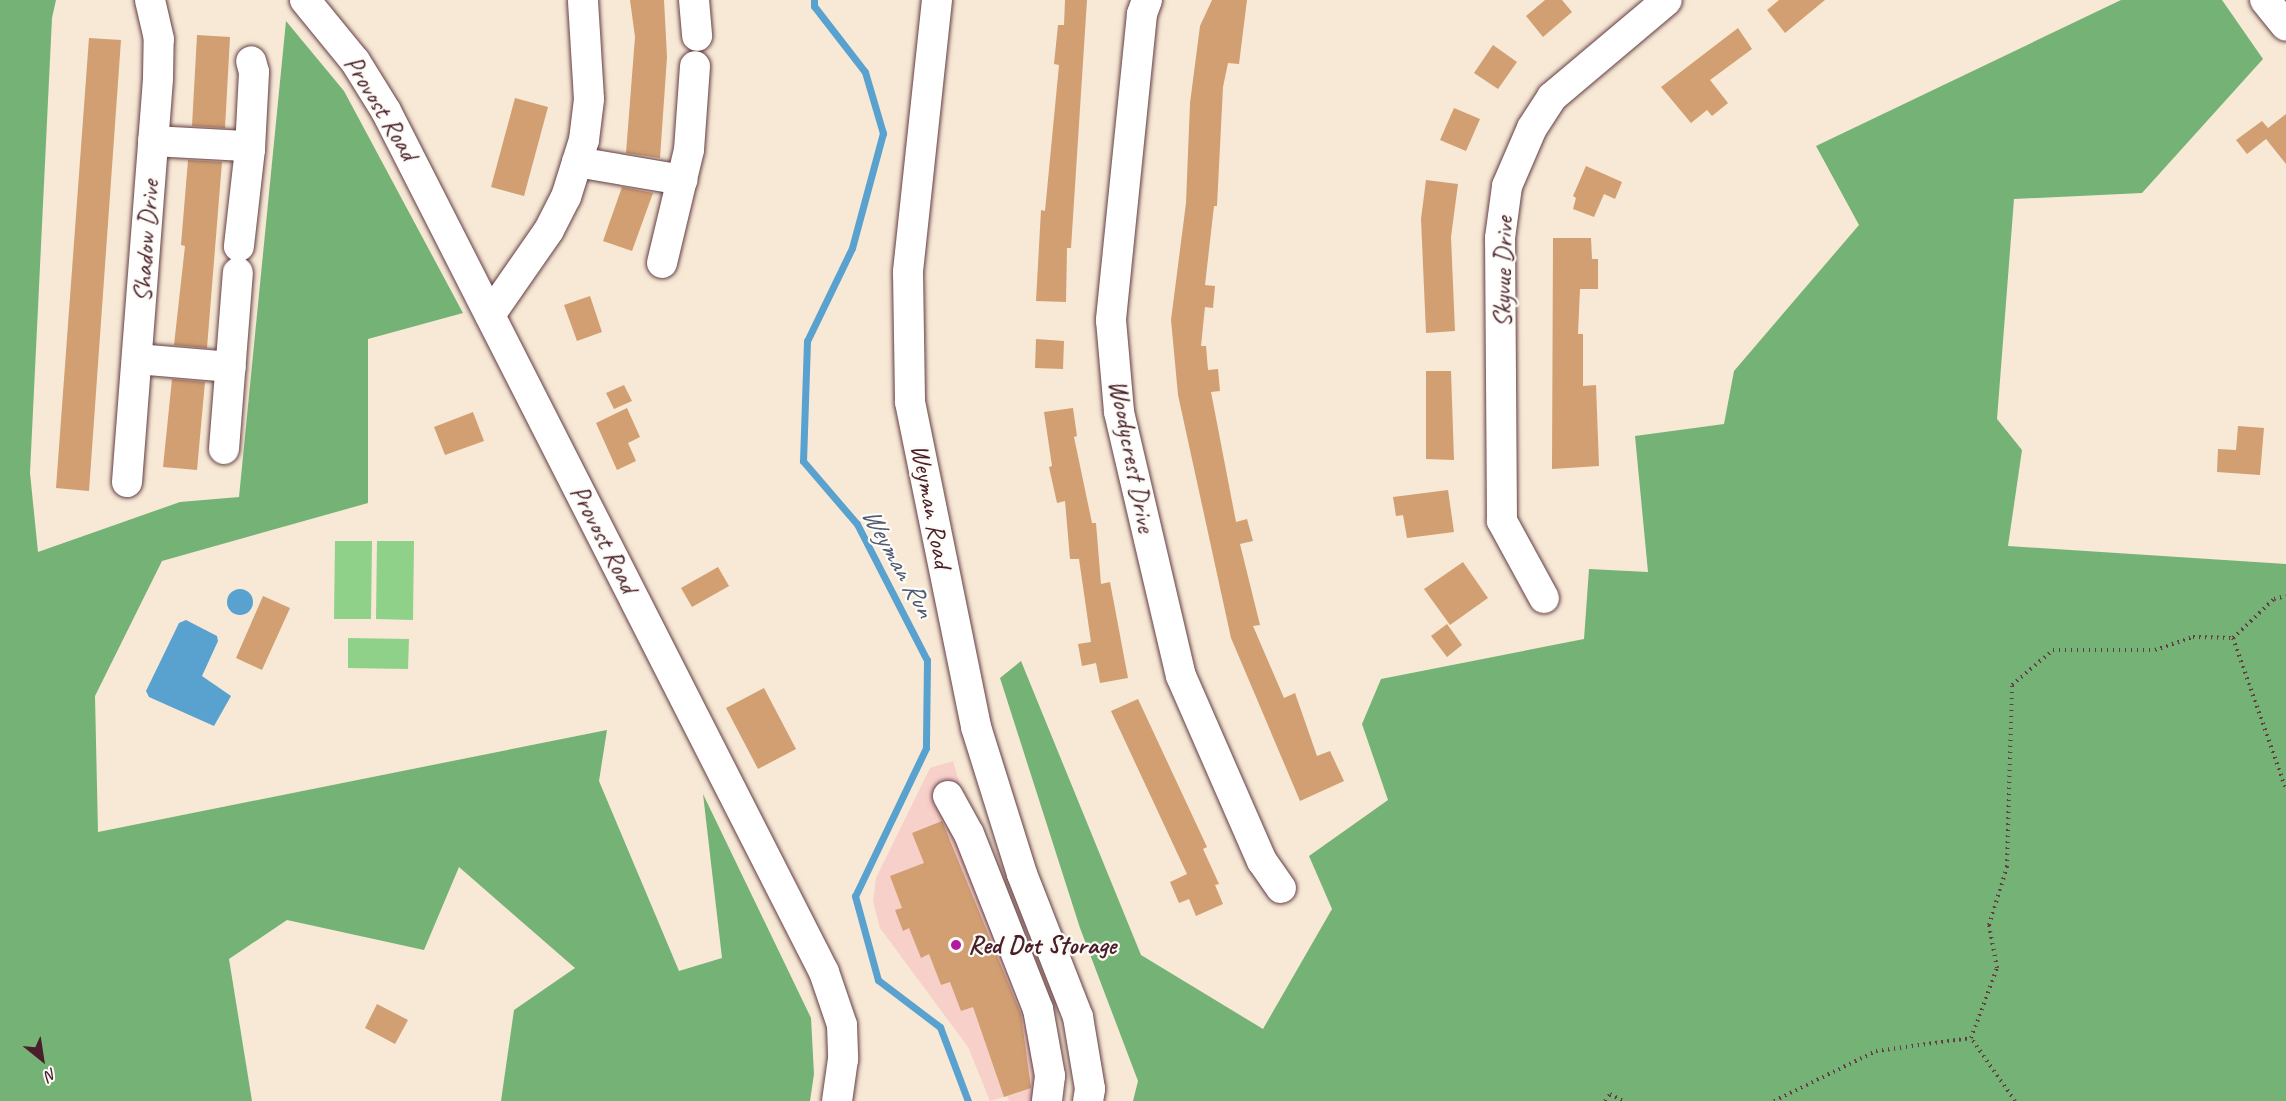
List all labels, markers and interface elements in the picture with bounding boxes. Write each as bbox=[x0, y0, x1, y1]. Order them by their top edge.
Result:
street label: Provost Road bbox=[338, 50, 424, 166]
street label: Shadow Drive bbox=[126, 179, 166, 303]
street label: Skyvue Drive bbox=[1486, 216, 1520, 328]
street label: Woodycrest Drive bbox=[1102, 377, 1162, 535]
street label: Weyman Road bbox=[904, 442, 958, 570]
street label: Provost Road bbox=[564, 480, 644, 598]
water label: Weyman Run bbox=[855, 502, 941, 622]
place label: Red Dot Storage bbox=[968, 929, 1117, 961]
marker: Red Dot Storage bbox=[949, 938, 963, 952]
north arrow bbox=[12, 1029, 72, 1089]
text: N bbox=[42, 1063, 60, 1086]

